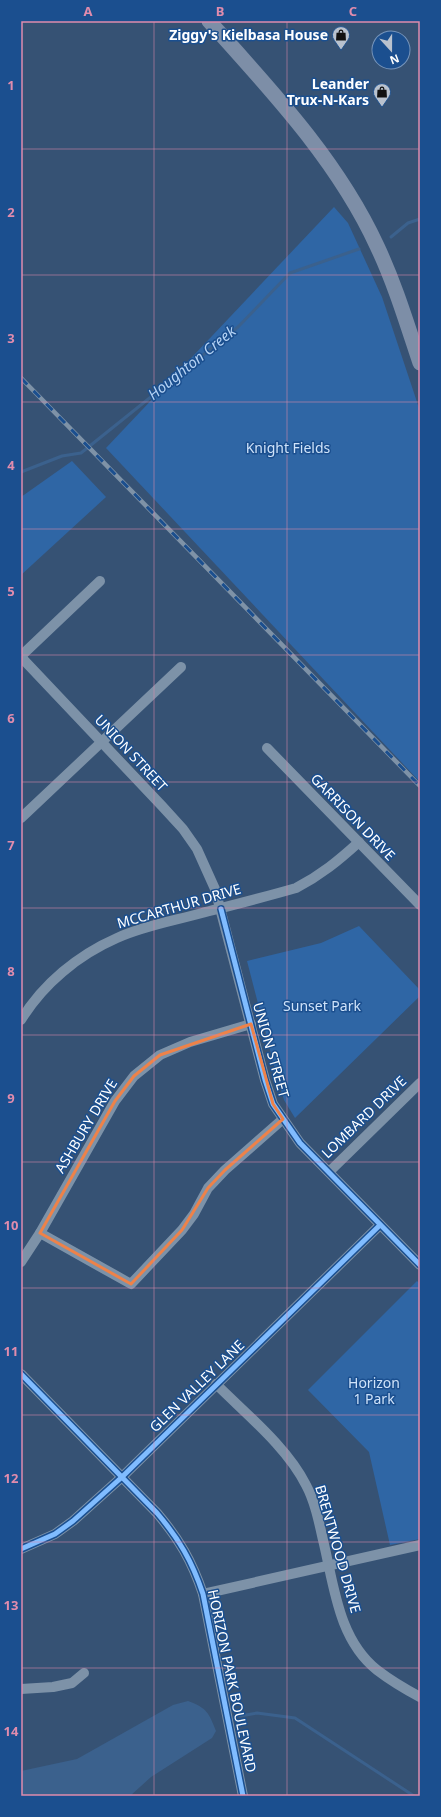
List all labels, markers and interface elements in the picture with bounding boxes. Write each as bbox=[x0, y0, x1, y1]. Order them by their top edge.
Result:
text: A bbox=[84, 2, 93, 20]
text: B bbox=[216, 2, 224, 20]
text: C bbox=[349, 2, 357, 20]
place label: Ziggy's Kielbasa House bbox=[169, 25, 328, 44]
shop icon: Ziggy's Kielbasa House bbox=[331, 25, 351, 50]
north arrow bbox=[371, 30, 411, 70]
text: N bbox=[388, 51, 402, 68]
place label: Leander Trux-N-Kars bbox=[287, 74, 370, 109]
text: 1 bbox=[7, 76, 15, 94]
shop icon: Leander Trux-N-Kars bbox=[372, 82, 392, 107]
text: 2 bbox=[7, 203, 15, 221]
water label: Houghton Creek bbox=[143, 320, 240, 404]
text: 3 bbox=[7, 329, 15, 347]
park label: Knight Fields bbox=[246, 438, 331, 457]
text: 4 bbox=[7, 456, 15, 474]
text: 5 bbox=[7, 582, 15, 600]
text: 6 bbox=[7, 709, 15, 727]
street label: UNION STREET bbox=[91, 710, 172, 795]
street label: GARRISON DRIVE bbox=[307, 769, 400, 864]
text: 7 bbox=[7, 836, 15, 854]
street label: MCCARTHUR DRIVE bbox=[115, 879, 243, 932]
text: 8 bbox=[7, 962, 15, 980]
park label: Sunset Park bbox=[283, 996, 361, 1015]
street label: UNION STREET bbox=[249, 1000, 294, 1100]
street label: LOMBARD DRIVE bbox=[317, 1071, 410, 1162]
street label: ASHBURY DRIVE bbox=[50, 1075, 121, 1176]
text: 9 bbox=[7, 1089, 15, 1107]
text: 10 bbox=[4, 1216, 18, 1234]
street label: GLEN VALLEY LANE bbox=[145, 1335, 248, 1436]
text: 11 bbox=[4, 1342, 18, 1360]
park label: Horizon 1 Park bbox=[348, 1373, 400, 1408]
text: 12 bbox=[4, 1469, 18, 1487]
street label: BRENTWOOD DRIVE bbox=[311, 1483, 366, 1615]
street label: HORIZON PARK BOULEVARD bbox=[204, 1588, 261, 1774]
text: 13 bbox=[4, 1596, 18, 1614]
text: 14 bbox=[4, 1722, 19, 1740]

